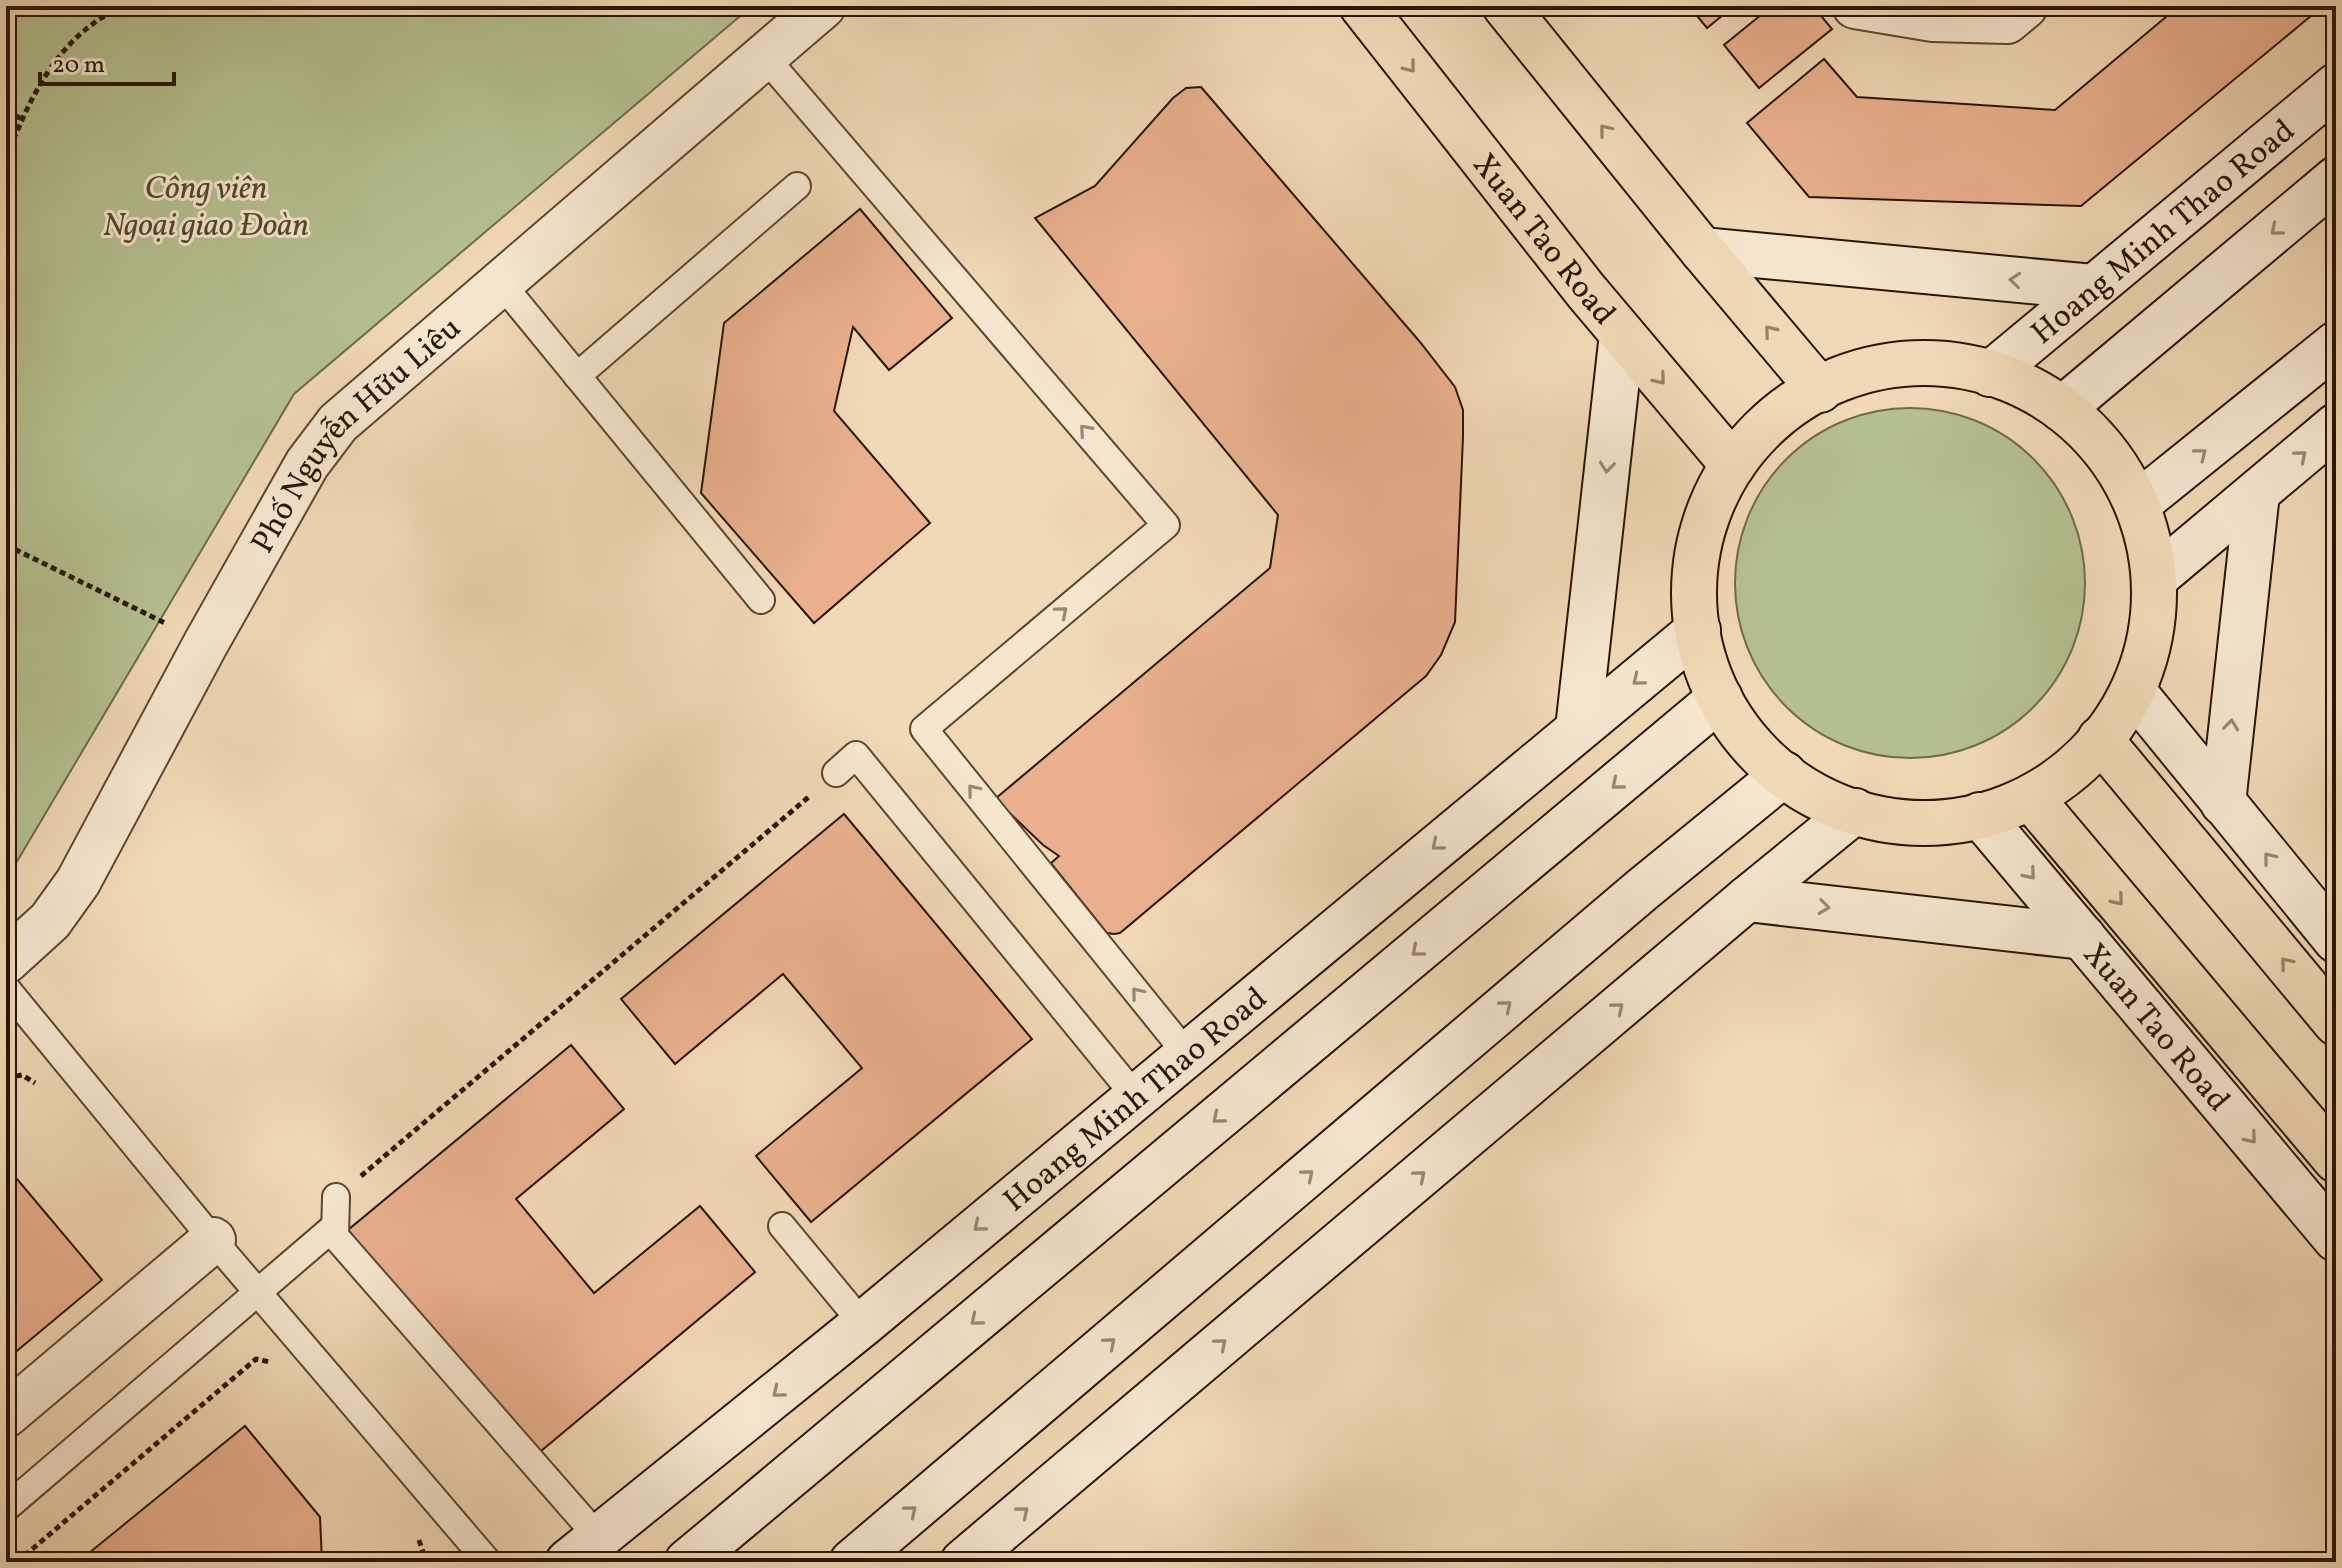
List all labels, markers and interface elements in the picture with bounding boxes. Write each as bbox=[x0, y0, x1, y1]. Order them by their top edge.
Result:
scale bar bbox=[40, 36, 174, 86]
text: 20 m bbox=[52, 49, 105, 83]
one-way arrow bbox=[1400, 58, 1415, 72]
street label: Hoang Minh Thao Road bbox=[2023, 110, 2305, 356]
one-way arrow bbox=[1600, 124, 1614, 139]
street label: Xuan Tao Road bbox=[1461, 145, 1625, 336]
park label: Công viên Ngoại giao Đoàn bbox=[103, 168, 309, 249]
one-way arrow bbox=[2271, 220, 2286, 235]
one-way arrow bbox=[2008, 272, 2021, 289]
street label: Phố Nguyễn Hữu Liêu bbox=[242, 308, 471, 562]
one-way arrow bbox=[1765, 325, 1780, 340]
one-way arrow bbox=[1650, 370, 1665, 384]
one-way arrow bbox=[1080, 425, 1095, 440]
one-way arrow bbox=[2192, 449, 2206, 464]
one-way arrow bbox=[2291, 451, 2306, 466]
one-way arrow bbox=[1599, 461, 1616, 474]
one-way arrow bbox=[1053, 607, 1067, 622]
one-way arrow bbox=[1633, 670, 1647, 685]
one-way arrow bbox=[2223, 718, 2240, 731]
one-way arrow bbox=[1611, 774, 1626, 789]
one-way arrow bbox=[968, 785, 983, 800]
one-way arrow bbox=[1432, 835, 1446, 850]
one-way arrow bbox=[2264, 853, 2279, 867]
one-way arrow bbox=[2020, 865, 2035, 880]
one-way arrow bbox=[2108, 891, 2123, 905]
one-way arrow bbox=[1818, 899, 1831, 916]
street label: Xuan Tao Road bbox=[2072, 935, 2239, 1122]
one-way arrow bbox=[1412, 941, 1426, 956]
one-way arrow bbox=[2281, 958, 2296, 972]
street label: Hoang Minh Thao Road bbox=[995, 978, 1278, 1223]
one-way arrow bbox=[1132, 988, 1147, 1002]
one-way arrow bbox=[1496, 1001, 1511, 1016]
one-way arrow bbox=[1609, 1003, 1623, 1018]
one-way arrow bbox=[1213, 1108, 1227, 1123]
one-way arrow bbox=[2241, 1129, 2256, 1143]
one-way arrow bbox=[1298, 1170, 1313, 1185]
one-way arrow bbox=[1410, 1171, 1425, 1186]
one-way arrow bbox=[974, 1216, 988, 1231]
one-way arrow bbox=[970, 1310, 985, 1325]
one-way arrow bbox=[1100, 1338, 1115, 1353]
one-way arrow bbox=[1212, 1339, 1226, 1354]
one-way arrow bbox=[772, 1382, 787, 1396]
one-way arrow bbox=[902, 1507, 917, 1521]
one-way arrow bbox=[1013, 1507, 1028, 1522]

